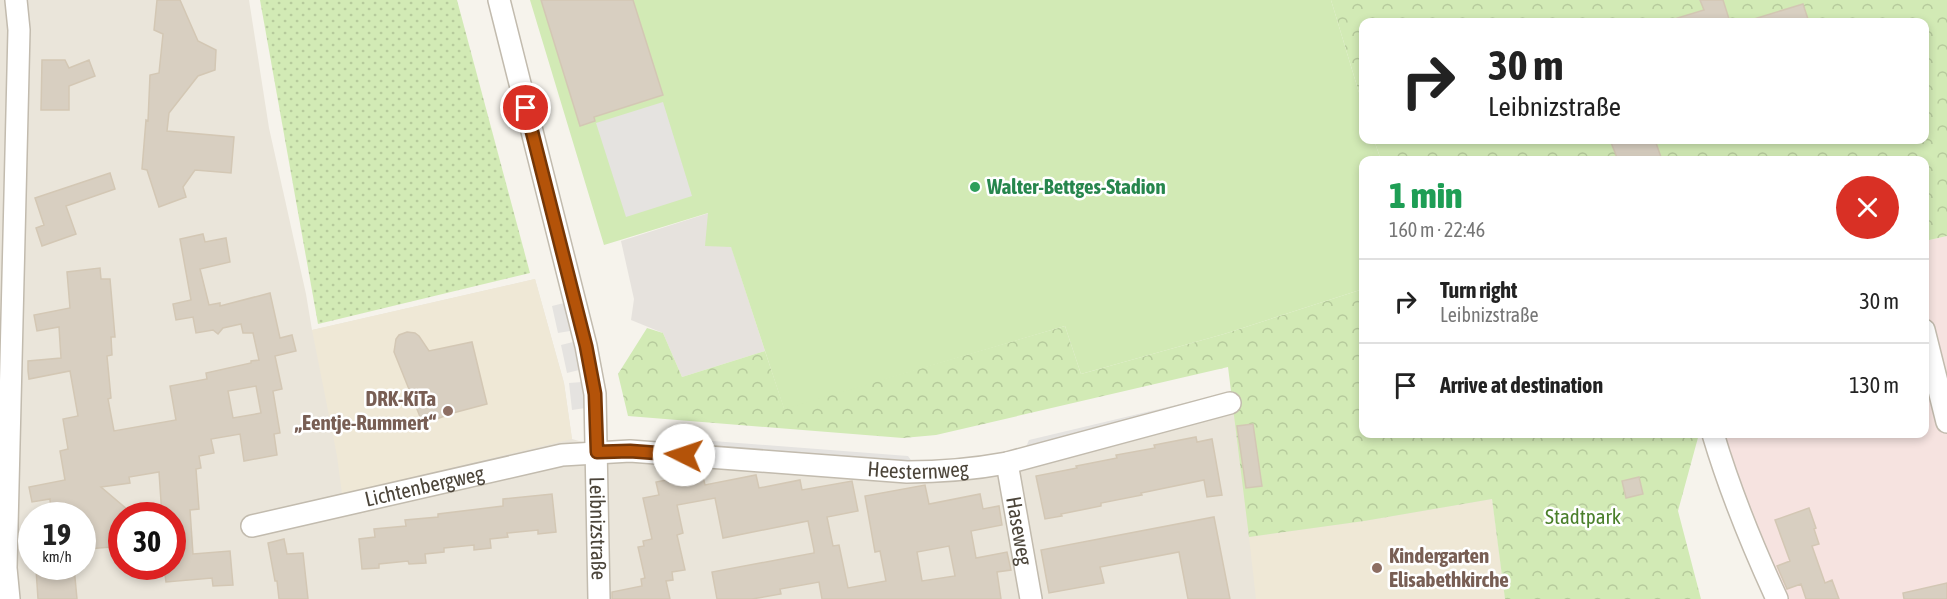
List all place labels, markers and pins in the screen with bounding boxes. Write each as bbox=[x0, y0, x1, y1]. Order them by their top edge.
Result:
pin bbox=[500, 82, 551, 133]
place label: Walter-Bettges-Stadion bbox=[986, 174, 1166, 198]
marker: Walter-Bettges-Stadion bbox=[968, 180, 982, 194]
place label: DRK-KiTa „Eentje-Rummert“ bbox=[294, 386, 437, 434]
marker: DRK-KiTa „Eentje-Rummert“ bbox=[441, 404, 455, 418]
place label: Kindergarten Elisabethkirche bbox=[1389, 543, 1509, 591]
marker: Kindergarten Elisabethkirche bbox=[1370, 561, 1384, 575]

